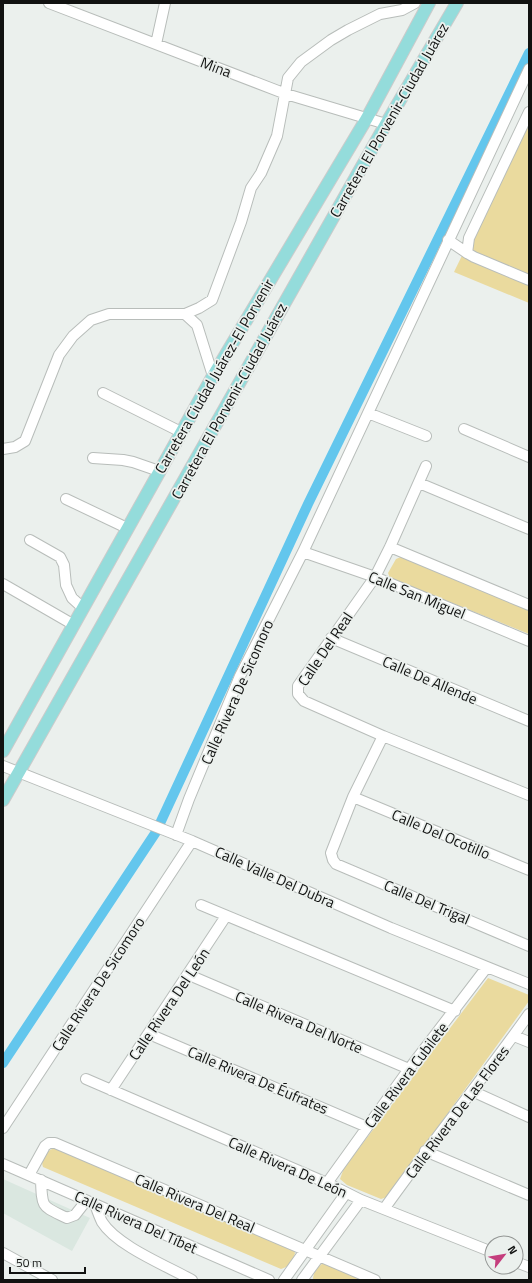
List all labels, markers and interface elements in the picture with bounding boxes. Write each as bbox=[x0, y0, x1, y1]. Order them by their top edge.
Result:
street label: Carretera El Porvenir-Ciudad Juárez bbox=[324, 18, 454, 222]
street label: Mina bbox=[197, 51, 235, 84]
street label: Carretera Ciudad Juárez-El Porvenir bbox=[149, 274, 279, 478]
street label: Carretera El Porvenir-Ciudad Juárez bbox=[165, 298, 293, 504]
street label: Calle San Miguel bbox=[365, 565, 469, 625]
street label: Calle Del Real bbox=[292, 607, 358, 691]
street label: Calle Rivera De Sicomoro bbox=[195, 616, 279, 768]
street label: Calle De Allende bbox=[379, 650, 481, 710]
street label: Calle Del Ocotillo bbox=[388, 803, 494, 865]
street label: Calle Valle Del Dubra bbox=[211, 840, 339, 914]
street label: Calle Del Trigal bbox=[381, 874, 473, 930]
street label: Calle Rivera De Sicomoro bbox=[46, 912, 150, 1056]
street label: Calle Rivera Del León bbox=[123, 943, 215, 1065]
street label: Calle Rivera Del Norte bbox=[232, 985, 366, 1059]
street label: Calle Rivera Cubilete bbox=[358, 1017, 454, 1133]
street label: Calle Rivera De Éufrates bbox=[184, 1040, 332, 1120]
street label: Calle Rivera De Las Flores bbox=[399, 1041, 515, 1183]
street label: Calle Rivera De León bbox=[225, 1130, 351, 1204]
street label: Calle Rivera Del Real bbox=[131, 1167, 259, 1239]
street label: Calle Rivera Del Tíbet bbox=[71, 1185, 202, 1260]
north arrow bbox=[484, 1235, 524, 1275]
text: N bbox=[504, 1242, 521, 1257]
scale bar bbox=[10, 1249, 85, 1275]
text: 50 m bbox=[16, 1253, 42, 1272]

